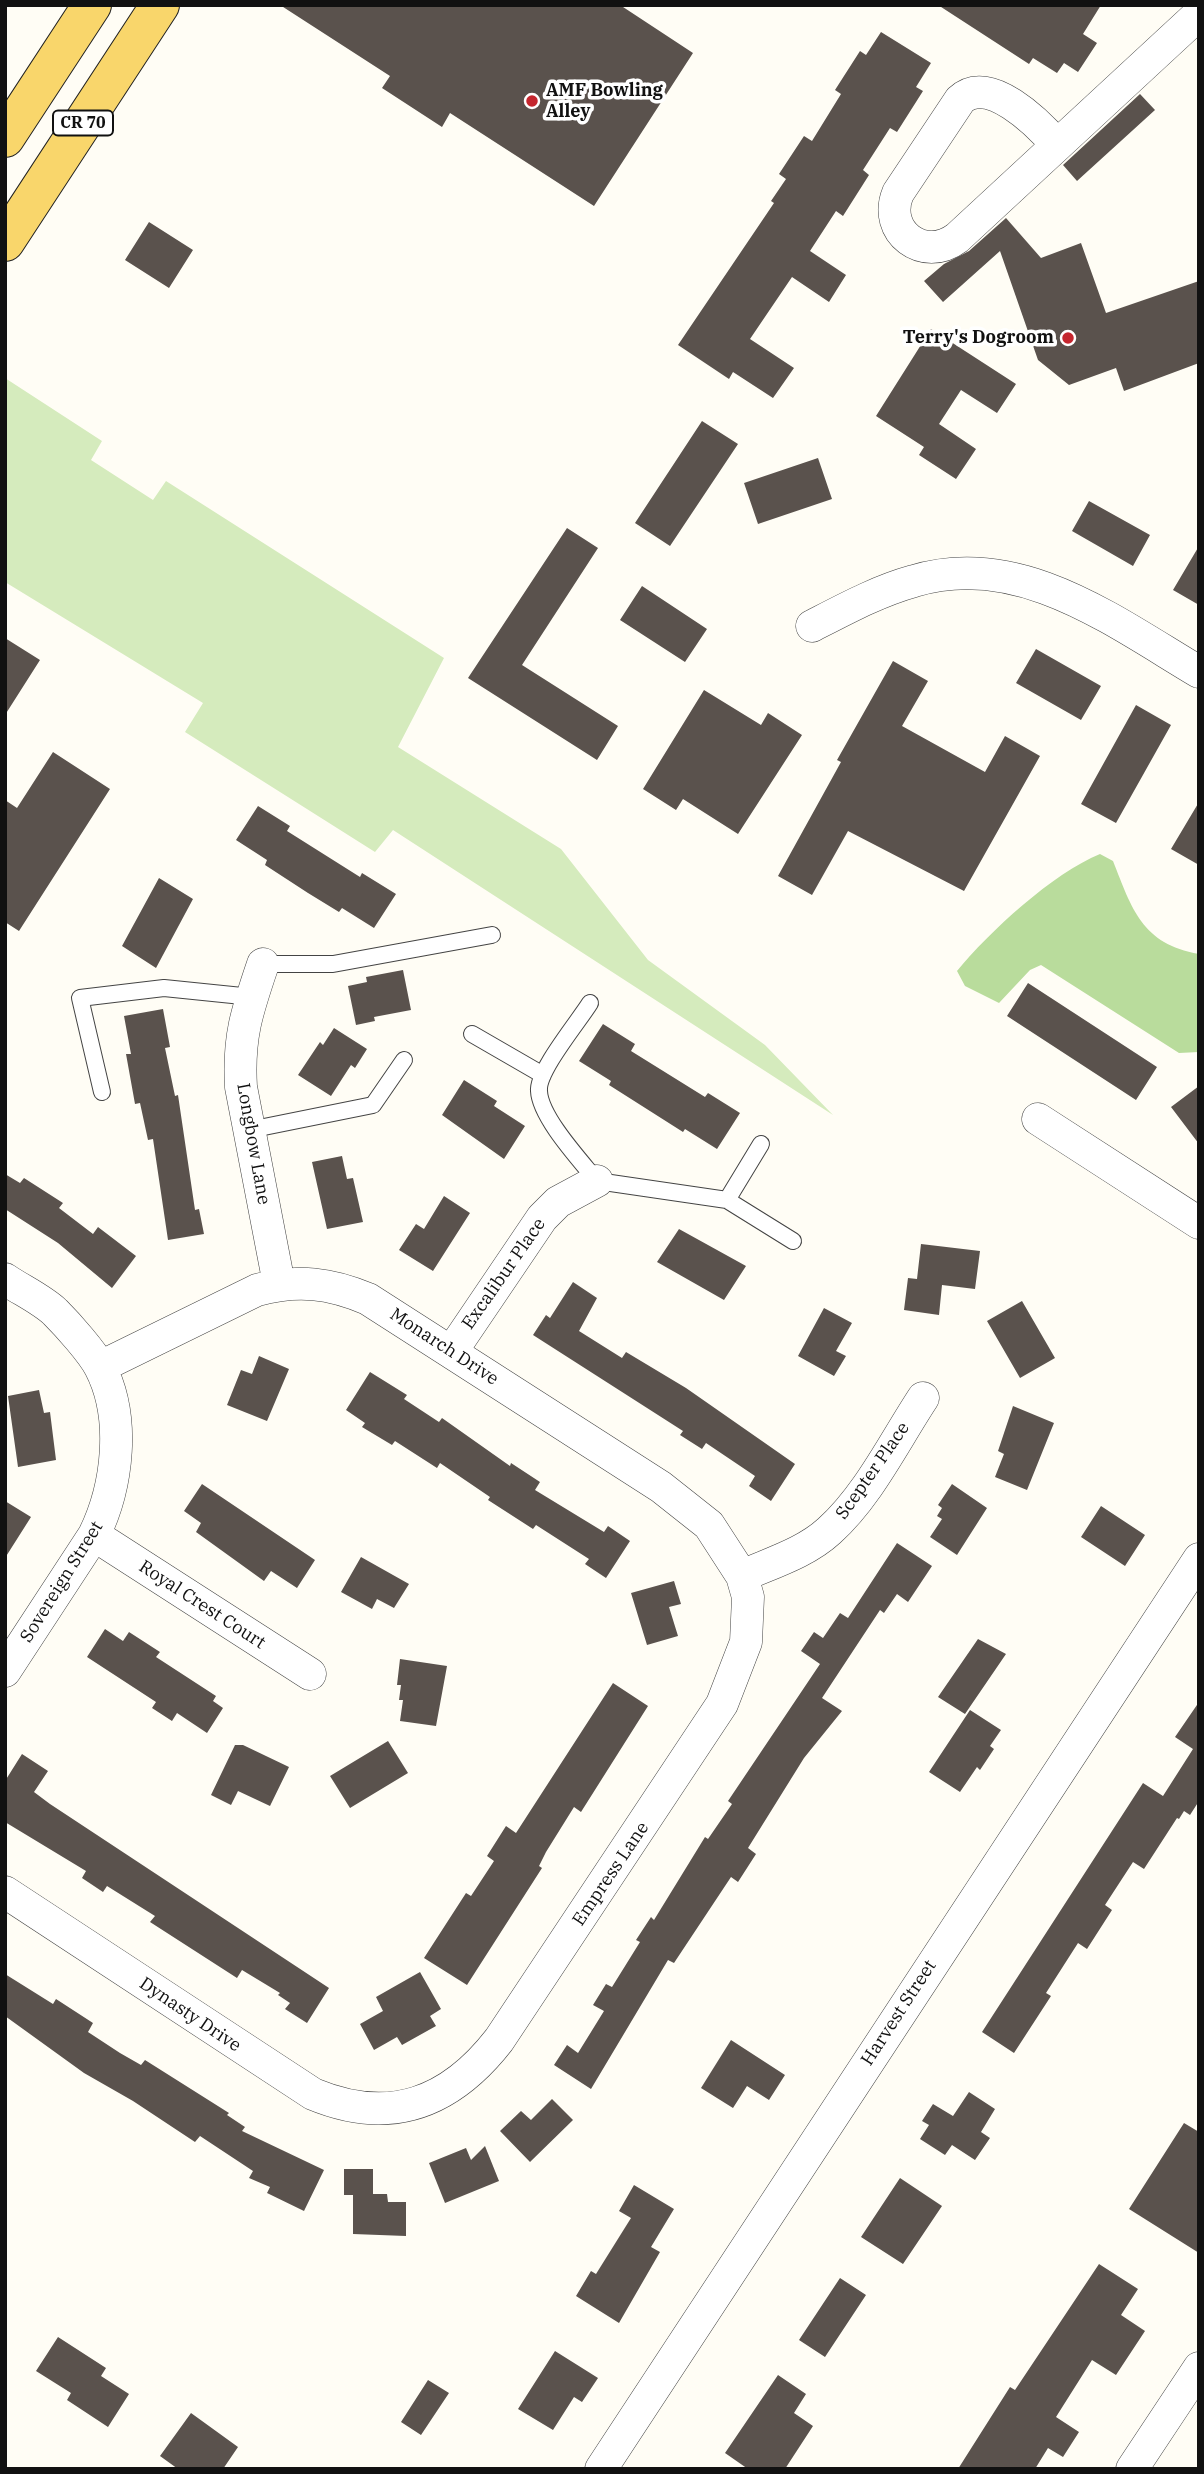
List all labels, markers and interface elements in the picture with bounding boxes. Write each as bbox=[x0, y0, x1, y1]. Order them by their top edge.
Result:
place label: AMF Bowling Alley bbox=[546, 80, 663, 122]
marker: AMF Bowling Alley bbox=[524, 93, 540, 109]
road number: CR 70 bbox=[53, 111, 113, 136]
place label: Terry's Dogroom bbox=[903, 327, 1054, 349]
marker: Terry's Dogroom bbox=[1060, 330, 1076, 346]
street label: Longbow Lane bbox=[232, 1082, 274, 1206]
street label: Excalibur Place bbox=[458, 1214, 550, 1334]
street label: Monarch Drive bbox=[386, 1304, 502, 1390]
street label: Scepter Place bbox=[832, 1418, 914, 1524]
street label: Sovereign Street bbox=[16, 1517, 108, 1647]
street label: Royal Crest Court bbox=[135, 1556, 269, 1654]
street label: Empress Lane bbox=[568, 1818, 654, 1930]
street label: Harvest Street bbox=[857, 1956, 941, 2070]
street label: Dynasty Drive bbox=[135, 1973, 245, 2057]

